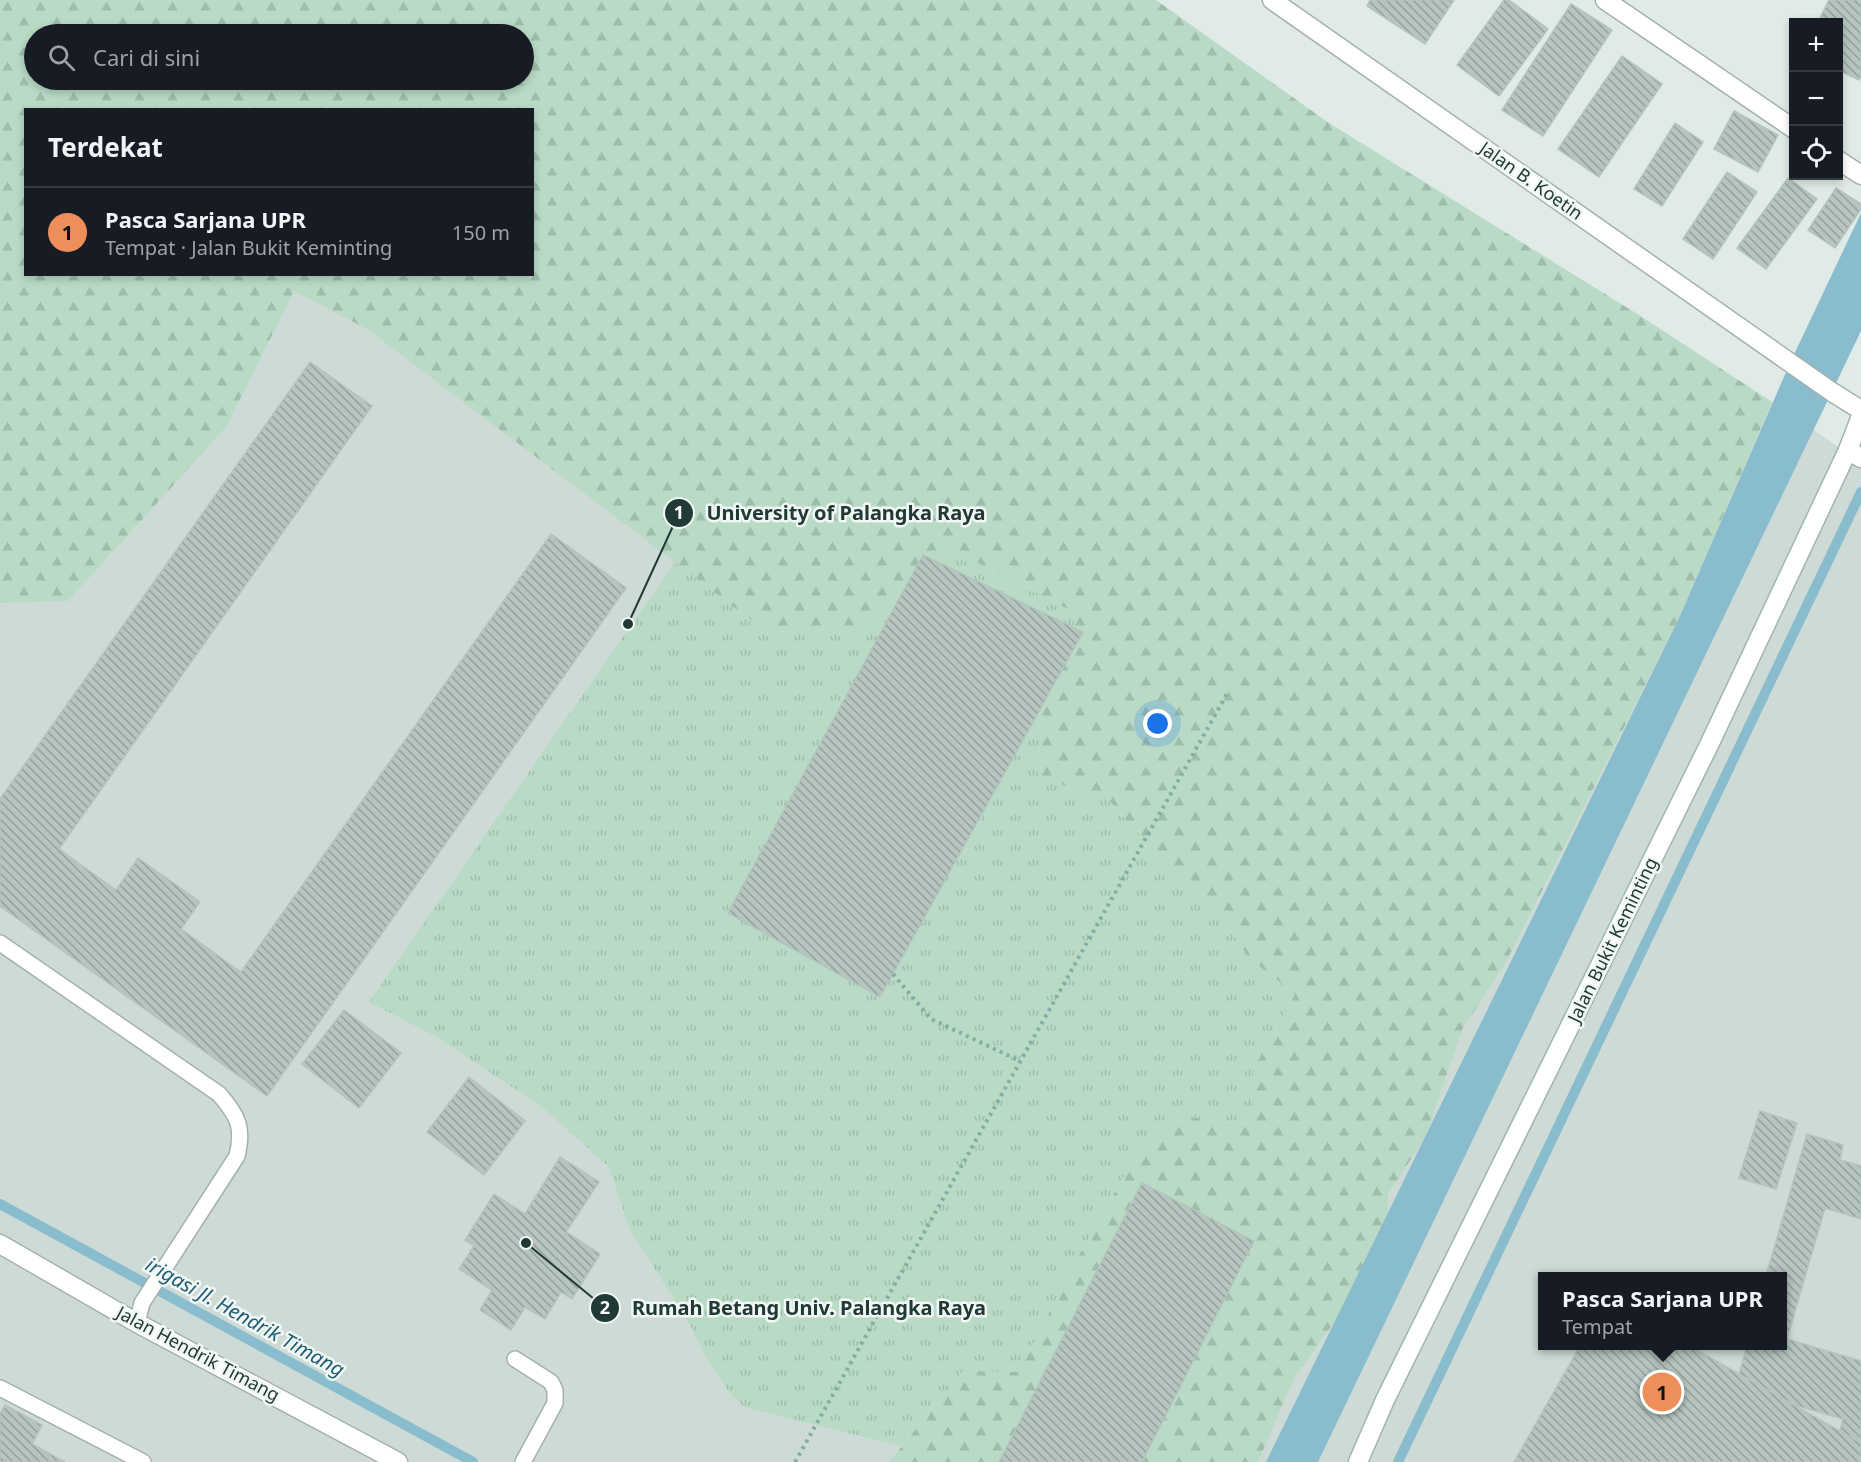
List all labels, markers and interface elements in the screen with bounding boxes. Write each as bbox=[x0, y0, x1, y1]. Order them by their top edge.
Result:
map controls bbox=[1789, 18, 1843, 180]
button: + bbox=[1789, 18, 1843, 72]
search box bbox=[24, 24, 534, 90]
icon: search bbox=[45, 41, 78, 74]
text: Cari di sini bbox=[93, 42, 200, 72]
button: − bbox=[1789, 72, 1843, 126]
button: locate bbox=[1789, 126, 1843, 180]
text: Terdekat bbox=[48, 129, 163, 165]
street label: Jalan B. Koetin bbox=[1473, 134, 1588, 225]
text: Pasca Sarjana UPR bbox=[105, 204, 306, 234]
text: 1 bbox=[62, 219, 73, 246]
text: 150 m bbox=[452, 219, 510, 246]
text: Tempat · Jalan Bukit Keminting bbox=[105, 234, 392, 261]
callout: University of Palangka Raya bbox=[664, 494, 997, 532]
text: University of Palangka Raya bbox=[706, 499, 986, 526]
text: 1 bbox=[674, 500, 684, 524]
your location bbox=[1143, 709, 1172, 738]
street label: Jalan Bukit Keminting bbox=[1561, 853, 1663, 1028]
water label: irigasi Jl. Hendrik Timang bbox=[141, 1251, 350, 1383]
popup bbox=[1538, 1272, 1787, 1350]
text: Pasca Sarjana UPR bbox=[1562, 1283, 1763, 1313]
callout: Rumah Betang Univ. Palangka Raya bbox=[590, 1289, 998, 1327]
text: Rumah Betang Univ. Palangka Raya bbox=[632, 1294, 986, 1321]
text: 2 bbox=[600, 1295, 610, 1319]
street label: Jalan Hendrik Timang bbox=[111, 1299, 284, 1406]
text: Tempat bbox=[1562, 1313, 1632, 1340]
pin: 1 bbox=[1642, 1370, 1682, 1414]

